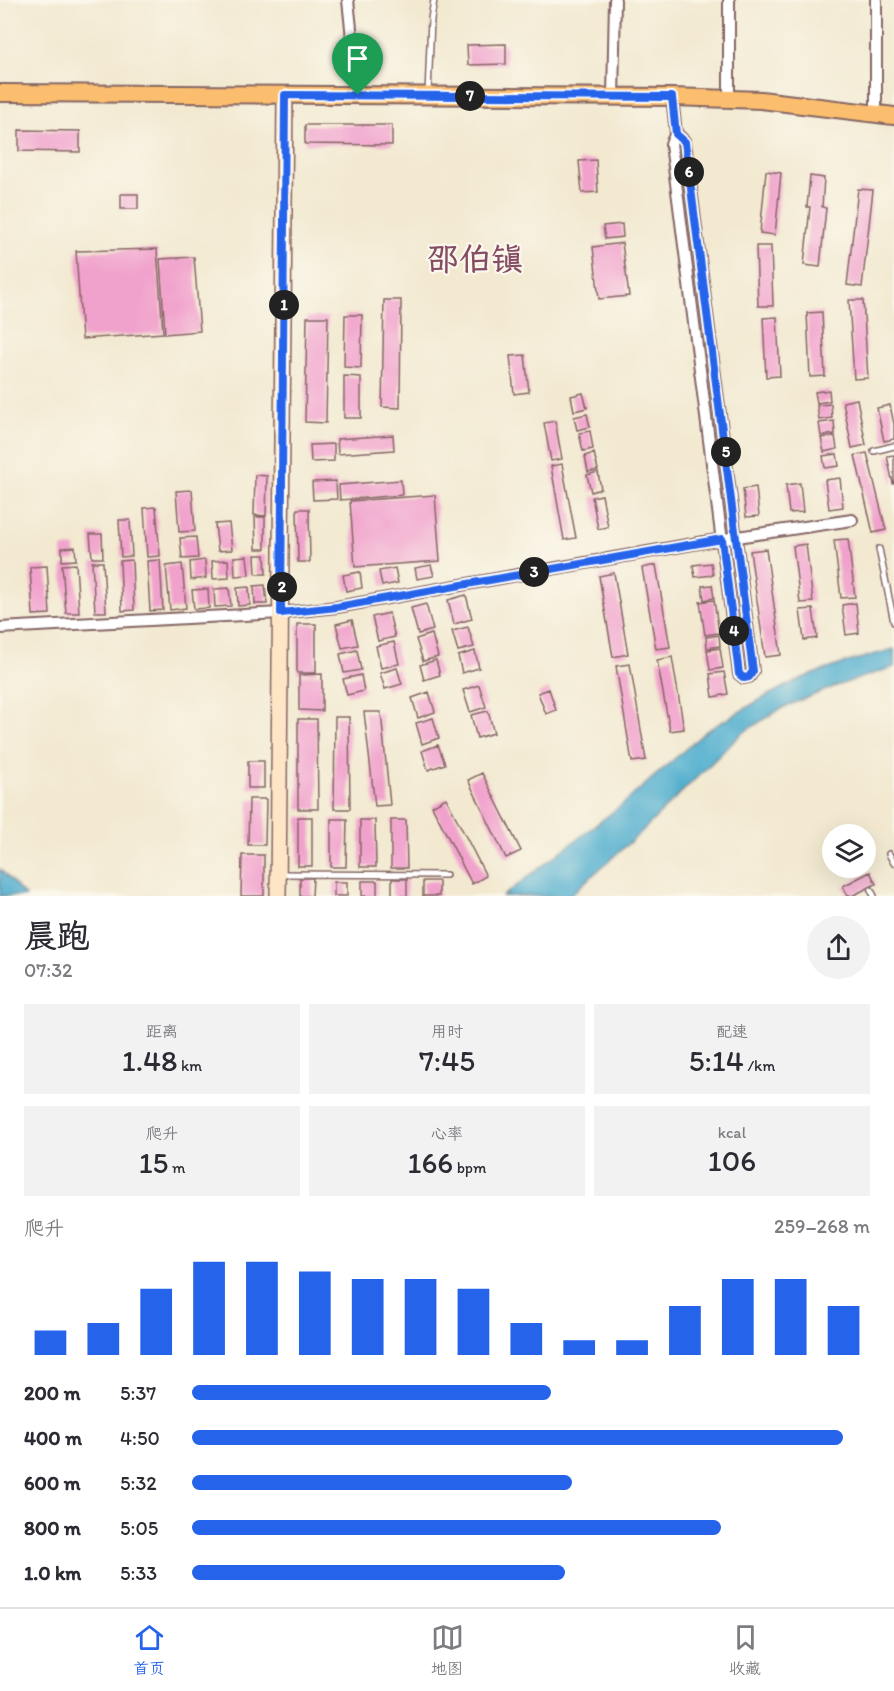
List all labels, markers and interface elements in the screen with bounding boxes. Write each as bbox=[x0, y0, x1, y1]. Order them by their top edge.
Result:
pin bbox=[332, 33, 383, 95]
icon: arrive bbox=[341, 42, 374, 75]
pin: 7 bbox=[455, 81, 485, 111]
text: 7 bbox=[466, 86, 474, 105]
pin: 6 bbox=[674, 157, 704, 187]
text: 6 bbox=[685, 162, 693, 181]
district label: 邵伯镇 bbox=[427, 240, 523, 278]
pin: 1 bbox=[269, 290, 299, 320]
text: 1 bbox=[280, 295, 288, 314]
pin: 5 bbox=[711, 437, 741, 467]
text: 5 bbox=[722, 442, 730, 461]
pin: 3 bbox=[519, 557, 549, 587]
text: 3 bbox=[530, 562, 538, 581]
pin: 2 bbox=[267, 572, 297, 602]
text: 2 bbox=[278, 577, 286, 596]
pin: 4 bbox=[719, 616, 749, 646]
text: 4 bbox=[729, 621, 739, 640]
map controls bbox=[822, 824, 876, 878]
button: layers bbox=[822, 824, 876, 878]
text: 晨跑 bbox=[24, 916, 90, 955]
button: share bbox=[807, 916, 870, 979]
text: 07:32 bbox=[24, 958, 73, 982]
text: 距离 bbox=[146, 1022, 178, 1041]
text: 用时 bbox=[431, 1022, 463, 1041]
text: 配速 bbox=[716, 1022, 748, 1041]
text: 1.48 bbox=[122, 1042, 178, 1079]
text: 7:45 bbox=[419, 1042, 475, 1079]
text: 5:14 bbox=[689, 1042, 744, 1079]
text: km bbox=[178, 1056, 202, 1075]
text: /km bbox=[744, 1056, 775, 1075]
text: kcal bbox=[718, 1123, 746, 1142]
text: 爬升 bbox=[146, 1124, 178, 1143]
text: 心率 bbox=[431, 1124, 463, 1143]
text: 106 bbox=[708, 1142, 756, 1179]
text: 15 bbox=[139, 1144, 168, 1181]
text: 166 bbox=[408, 1144, 453, 1181]
text: m bbox=[168, 1158, 185, 1177]
text: bpm bbox=[453, 1158, 486, 1177]
text: 259–268 m bbox=[774, 1214, 870, 1238]
text: 爬升 bbox=[24, 1216, 64, 1240]
text: 200 m bbox=[24, 1381, 80, 1405]
text: 5:37 bbox=[120, 1381, 156, 1405]
text: 400 m bbox=[24, 1426, 82, 1450]
text: 4:50 bbox=[120, 1426, 160, 1450]
text: 600 m bbox=[24, 1471, 81, 1495]
text: 5:32 bbox=[120, 1471, 157, 1495]
text: 800 m bbox=[24, 1516, 81, 1540]
text: 5:05 bbox=[120, 1516, 158, 1540]
text: 1.0 km bbox=[24, 1561, 81, 1585]
text: 5:33 bbox=[120, 1561, 157, 1585]
tab: 首页 bbox=[133, 1621, 166, 1679]
tab: 地图 bbox=[431, 1621, 464, 1679]
tab: 收藏 bbox=[729, 1621, 762, 1679]

